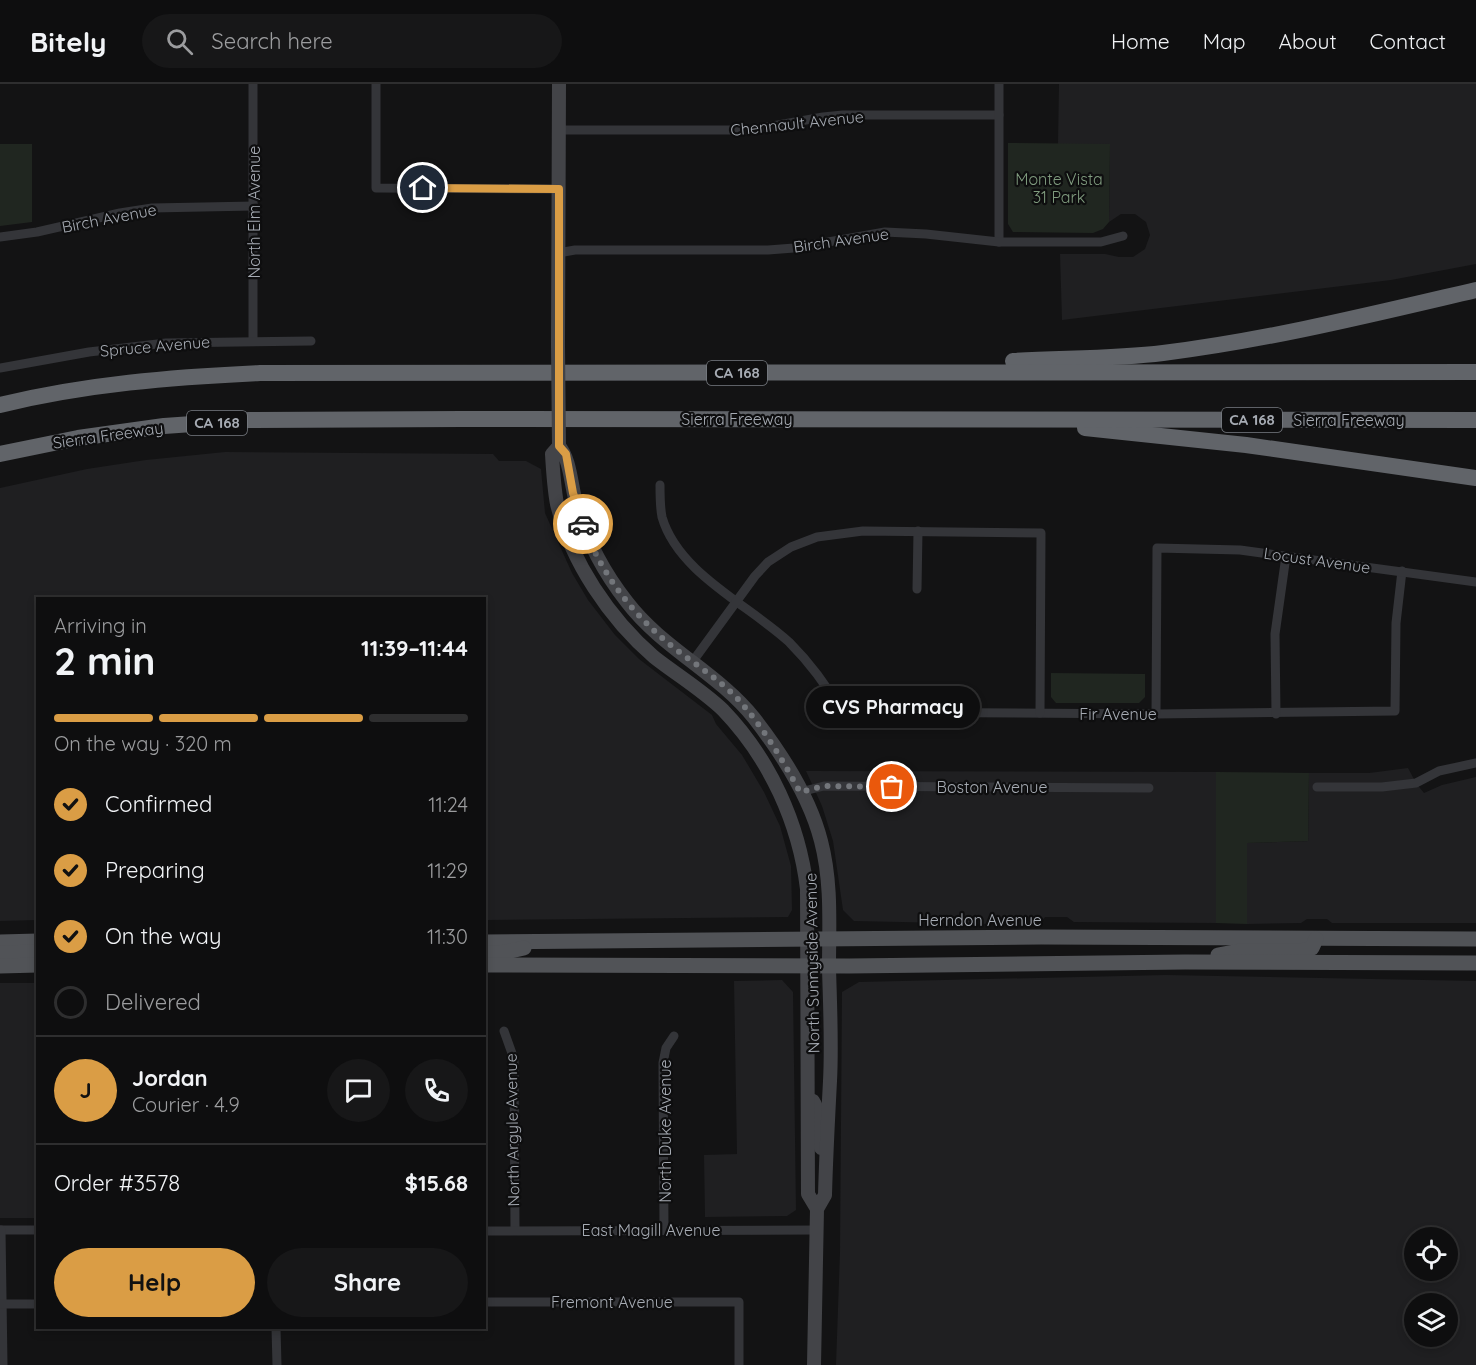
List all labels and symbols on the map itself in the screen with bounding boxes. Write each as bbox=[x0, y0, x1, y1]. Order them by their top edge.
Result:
street label: Chennault Avenue bbox=[729, 106, 865, 140]
street label: North Elm Avenue bbox=[244, 146, 264, 278]
pin bbox=[397, 162, 448, 213]
park label: Monte Vista 31 Park bbox=[1015, 169, 1103, 207]
street label: Birch Avenue bbox=[60, 199, 158, 237]
street label: Birch Avenue bbox=[792, 223, 890, 257]
street label: Spruce Avenue bbox=[99, 331, 211, 361]
road number: CA 168 bbox=[707, 361, 767, 385]
road number: CA 168 bbox=[1222, 408, 1282, 432]
street label: Sierra Freeway bbox=[681, 409, 793, 429]
street label: Sierra Freeway bbox=[1293, 410, 1405, 430]
road number: CA 168 bbox=[187, 411, 247, 435]
street label: Sierra Freeway bbox=[51, 417, 165, 453]
courier bbox=[553, 494, 613, 554]
street label: Locust Avenue bbox=[1262, 543, 1372, 577]
callout: CVS Pharmacy bbox=[805, 685, 979, 727]
street label: Fir Avenue bbox=[1079, 704, 1157, 724]
pin bbox=[866, 761, 917, 812]
street label: Boston Avenue bbox=[937, 777, 1047, 797]
street label: North Sunnyside Avenue bbox=[800, 873, 824, 1053]
street label: Herndon Avenue bbox=[918, 910, 1042, 930]
street label: North Argyle Avenue bbox=[501, 1053, 523, 1207]
street label: North Duke Avenue bbox=[655, 1059, 675, 1203]
street label: East Magill Avenue bbox=[582, 1220, 720, 1240]
street label: Fremont Avenue bbox=[551, 1292, 673, 1312]

